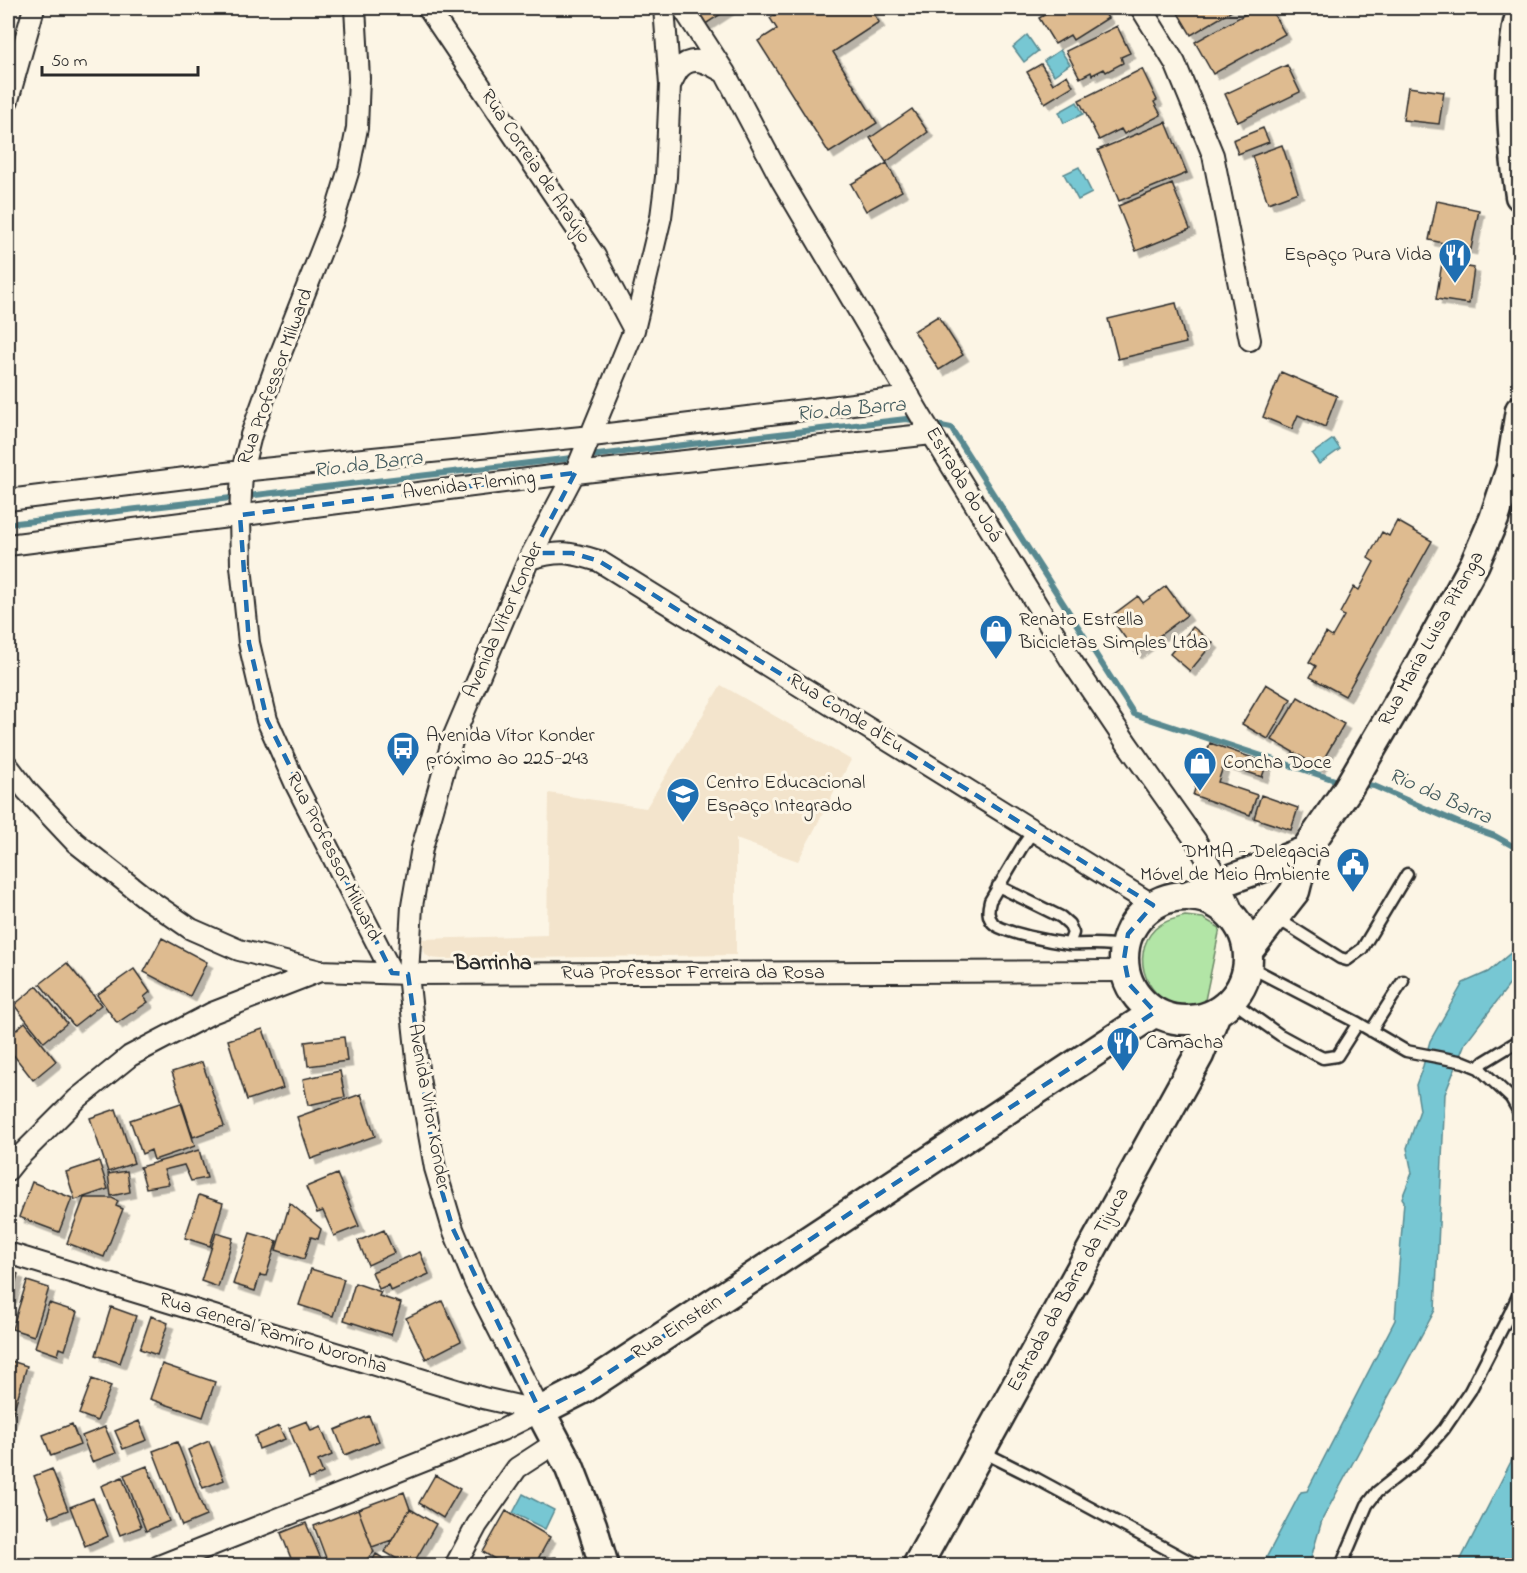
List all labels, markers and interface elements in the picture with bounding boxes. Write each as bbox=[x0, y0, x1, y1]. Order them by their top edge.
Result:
scale bar bbox=[42, 39, 198, 77]
text: 50 m bbox=[51, 49, 88, 75]
street label: Rua Correia de Araújo bbox=[472, 84, 598, 250]
restaurant icon: Espaço Pura Vida bbox=[1437, 237, 1473, 284]
place label: Espaço Pura Vida bbox=[1284, 241, 1432, 270]
street label: Rua Professor Milward bbox=[231, 285, 321, 469]
water label: Rio da Barra bbox=[795, 390, 908, 430]
street label: Estrada do Joá bbox=[917, 422, 1009, 548]
water label: Rio da Barra bbox=[312, 443, 425, 487]
street label: Avenida Fleming bbox=[401, 463, 537, 510]
street label: Avenida Vitor Konder bbox=[456, 536, 552, 703]
street label: Rua Maria Luisa Pitanga bbox=[1372, 546, 1493, 732]
place label: Renato Estrella Bicicletas Simples Ltda bbox=[1018, 606, 1208, 658]
shop icon: Renato Estrella Bicicletas Simples Ltda bbox=[978, 613, 1014, 660]
street label: Rua Conde d'Eu bbox=[783, 667, 909, 761]
place label: Avenida Vítor Konder próximo ao 225-243 bbox=[426, 722, 596, 774]
bus stop icon: Avenida Vítor Konder próximo ao 225-243 bbox=[385, 730, 421, 777]
shop icon: Concha Doce bbox=[1182, 745, 1218, 792]
place label: Concha Doce bbox=[1223, 749, 1331, 778]
water label: Rio da Barra bbox=[1384, 761, 1497, 833]
street label: Rua Professor Milward bbox=[278, 768, 388, 946]
place label: Centro Educacional Espaço Integrado bbox=[706, 769, 865, 822]
school or university icon: Centro Educacional Espaço Integrado bbox=[665, 776, 701, 823]
place label: DMMA - Delegacia Móvel de Meio Ambiente bbox=[1140, 838, 1330, 890]
public building icon: DMMA - Delegacia Móvel de Meio Ambiente bbox=[1335, 846, 1371, 893]
district label: Barrinha bbox=[453, 948, 532, 980]
street label: Rua Professor Ferreira da Rosa bbox=[561, 959, 825, 988]
street label: Avenida Vitor Konder bbox=[399, 1021, 457, 1193]
restaurant icon: Camacha bbox=[1105, 1025, 1141, 1072]
place label: Camacha bbox=[1146, 1029, 1223, 1058]
street label: Estrada da Barra da Tijuca bbox=[1001, 1183, 1137, 1397]
street label: Rua General Ramiro Noronha bbox=[155, 1285, 391, 1383]
street label: Rua Einstein bbox=[626, 1288, 728, 1368]

